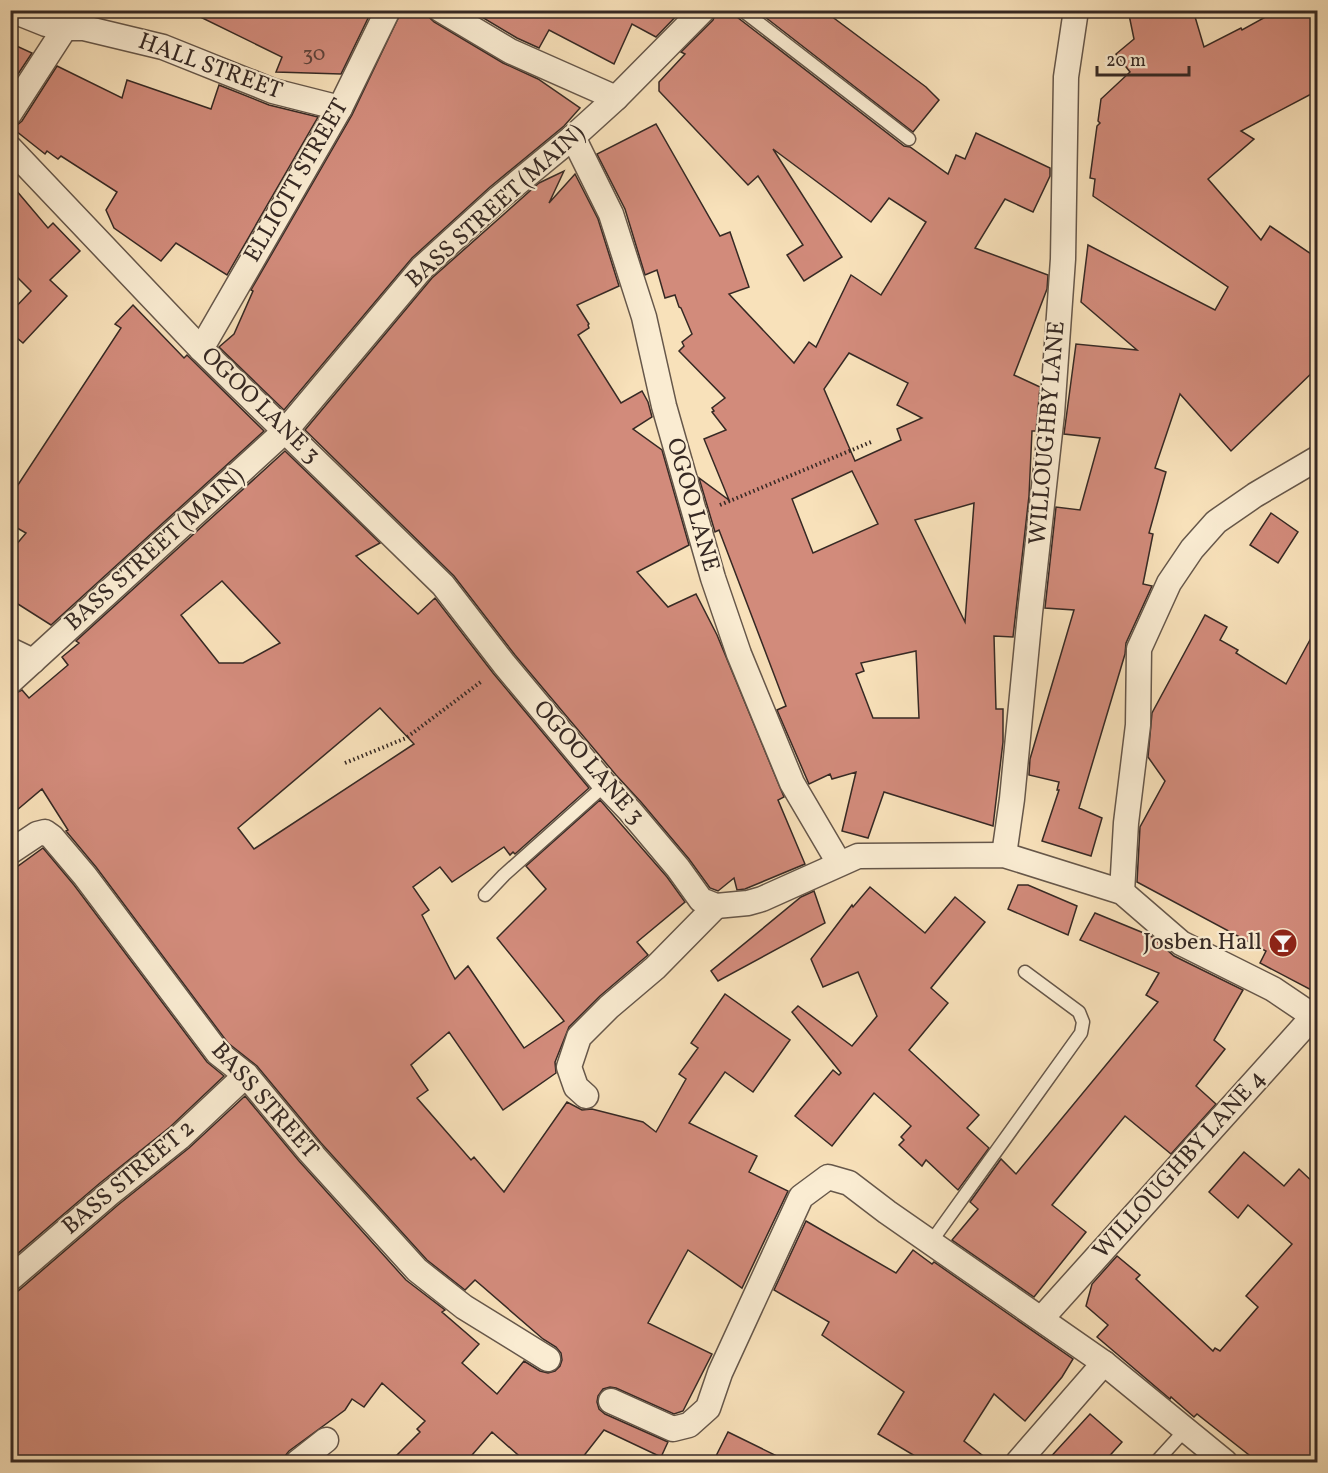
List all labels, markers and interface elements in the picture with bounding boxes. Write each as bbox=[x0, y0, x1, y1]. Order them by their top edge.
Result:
street label: HALL STREET bbox=[133, 25, 287, 109]
scale bar bbox=[1097, 39, 1188, 77]
house number: 30 bbox=[303, 40, 325, 69]
text: 20 m bbox=[1106, 49, 1146, 74]
street label: ELLIOTT STREET bbox=[236, 93, 358, 269]
street label: BASS STREET (MAIN) bbox=[399, 117, 593, 297]
street label: WILLOUGHBY LANE bbox=[1021, 320, 1075, 546]
street label: OGOO LANE 3 bbox=[193, 340, 327, 472]
street label: OGOO LANE bbox=[657, 434, 727, 576]
street label: BASS STREET (MAIN) bbox=[58, 460, 252, 640]
street label: OGOO LANE 3 bbox=[524, 693, 652, 833]
place label: Josben Hall bbox=[1143, 926, 1262, 960]
bar icon: Josben Hall bbox=[1267, 927, 1299, 959]
street label: BASS STREET bbox=[202, 1035, 326, 1167]
street label: WILLOUGHBY LANE 4 bbox=[1086, 1063, 1274, 1267]
street label: BASS STREET 2 bbox=[55, 1112, 203, 1244]

